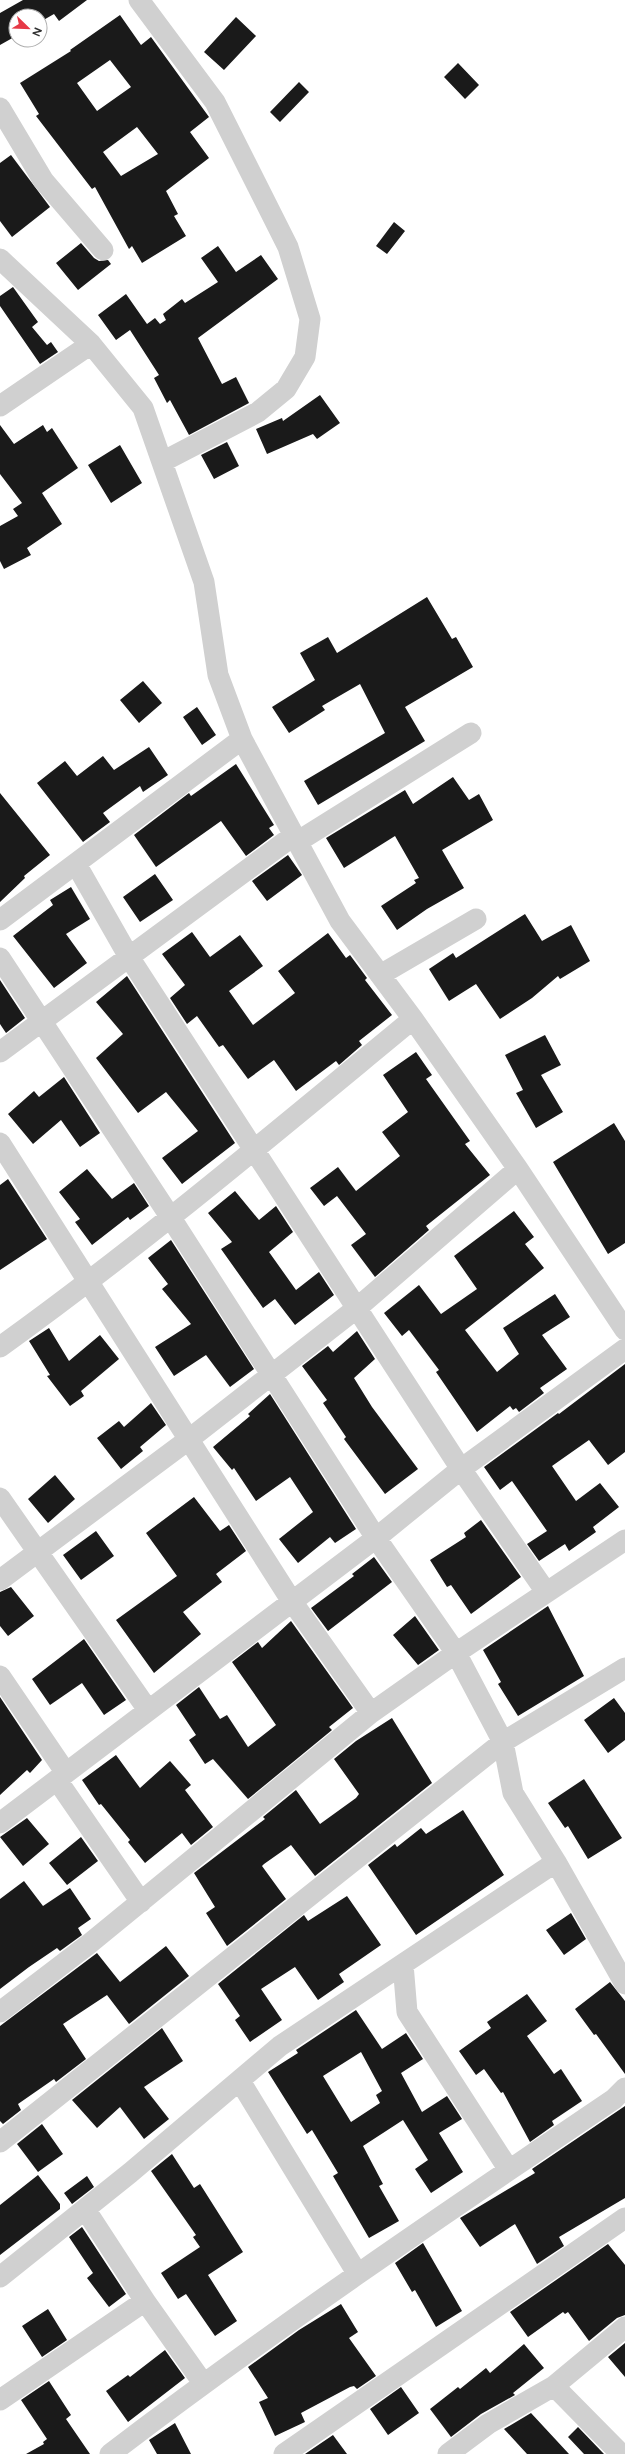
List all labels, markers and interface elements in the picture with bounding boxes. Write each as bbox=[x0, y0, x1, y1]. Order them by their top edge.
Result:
north arrow bbox=[8, 8, 48, 48]
text: N bbox=[29, 25, 44, 38]

